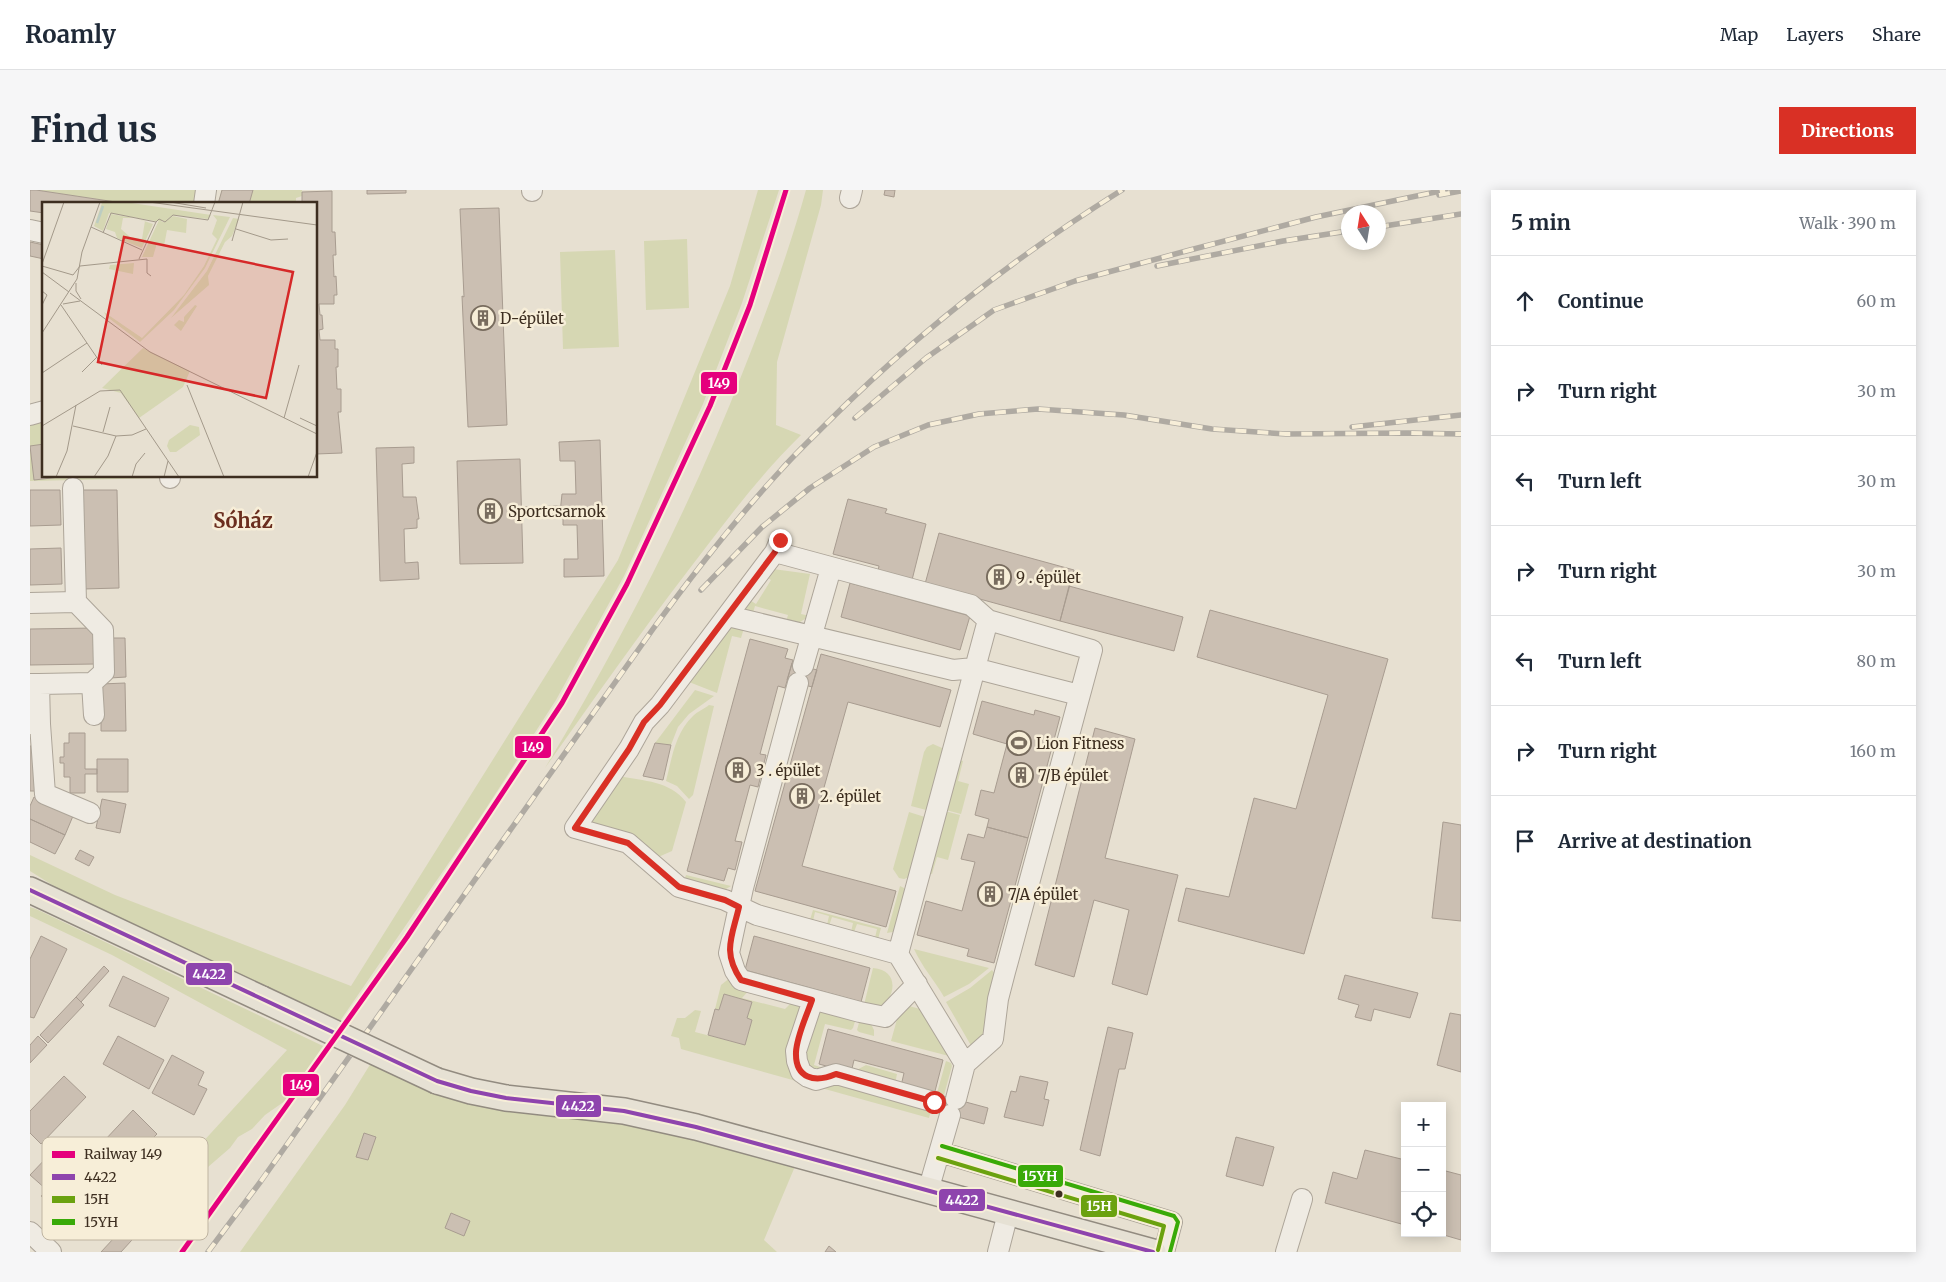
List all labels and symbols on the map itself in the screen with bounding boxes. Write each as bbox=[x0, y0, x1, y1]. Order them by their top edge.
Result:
inset map bbox=[42, 202, 318, 478]
north arrow bbox=[1341, 205, 1386, 250]
building icon: D-épület bbox=[470, 305, 496, 331]
place label: D-épület bbox=[500, 309, 564, 328]
line badge: 149 bbox=[700, 371, 738, 395]
text: 149 bbox=[708, 374, 730, 392]
building icon: Sportcsarnok bbox=[477, 498, 503, 524]
place label: Sportcsarnok bbox=[508, 502, 606, 521]
district label: Sóház bbox=[213, 508, 273, 533]
route end bbox=[769, 529, 792, 552]
building icon: 9 . épület bbox=[986, 564, 1012, 590]
place label: 9 . épület bbox=[1016, 568, 1081, 587]
sports icon: Lion Fitness bbox=[1006, 730, 1032, 756]
place label: Lion Fitness bbox=[1036, 734, 1124, 753]
line badge: 149 bbox=[514, 735, 552, 759]
text: 149 bbox=[522, 738, 544, 756]
building icon: 3 . épület bbox=[725, 757, 751, 783]
place label: 3 . épület bbox=[756, 761, 820, 780]
building icon: 7/B épület bbox=[1008, 762, 1034, 788]
place label: 7/B épület bbox=[1038, 766, 1109, 785]
building icon: 2. épület bbox=[789, 783, 815, 809]
place label: 2. épület bbox=[820, 787, 881, 806]
building icon: 7/A épület bbox=[977, 881, 1003, 907]
place label: 7/A épület bbox=[1008, 885, 1078, 904]
line badge: 4422 bbox=[185, 962, 233, 986]
text: 4422 bbox=[192, 965, 226, 983]
line badge: 149 bbox=[282, 1073, 320, 1097]
text: 149 bbox=[290, 1076, 312, 1094]
route start bbox=[923, 1091, 946, 1114]
line badge: 4422 bbox=[555, 1094, 602, 1118]
text: 4422 bbox=[561, 1097, 595, 1115]
legend bbox=[42, 1137, 208, 1240]
text: Railway 149 bbox=[84, 1145, 162, 1163]
line badge: 15YH bbox=[1017, 1164, 1064, 1188]
text: 15YH bbox=[1022, 1167, 1058, 1185]
text: 4422 bbox=[84, 1168, 117, 1186]
line badge: 4422 bbox=[938, 1188, 986, 1212]
unlabelled marker bbox=[1054, 1189, 1064, 1199]
text: 15H bbox=[84, 1190, 109, 1208]
text: 4422 bbox=[945, 1191, 979, 1209]
line badge: 15H bbox=[1080, 1194, 1118, 1218]
text: 15H bbox=[1086, 1197, 1112, 1215]
text: 15YH bbox=[84, 1213, 118, 1231]

